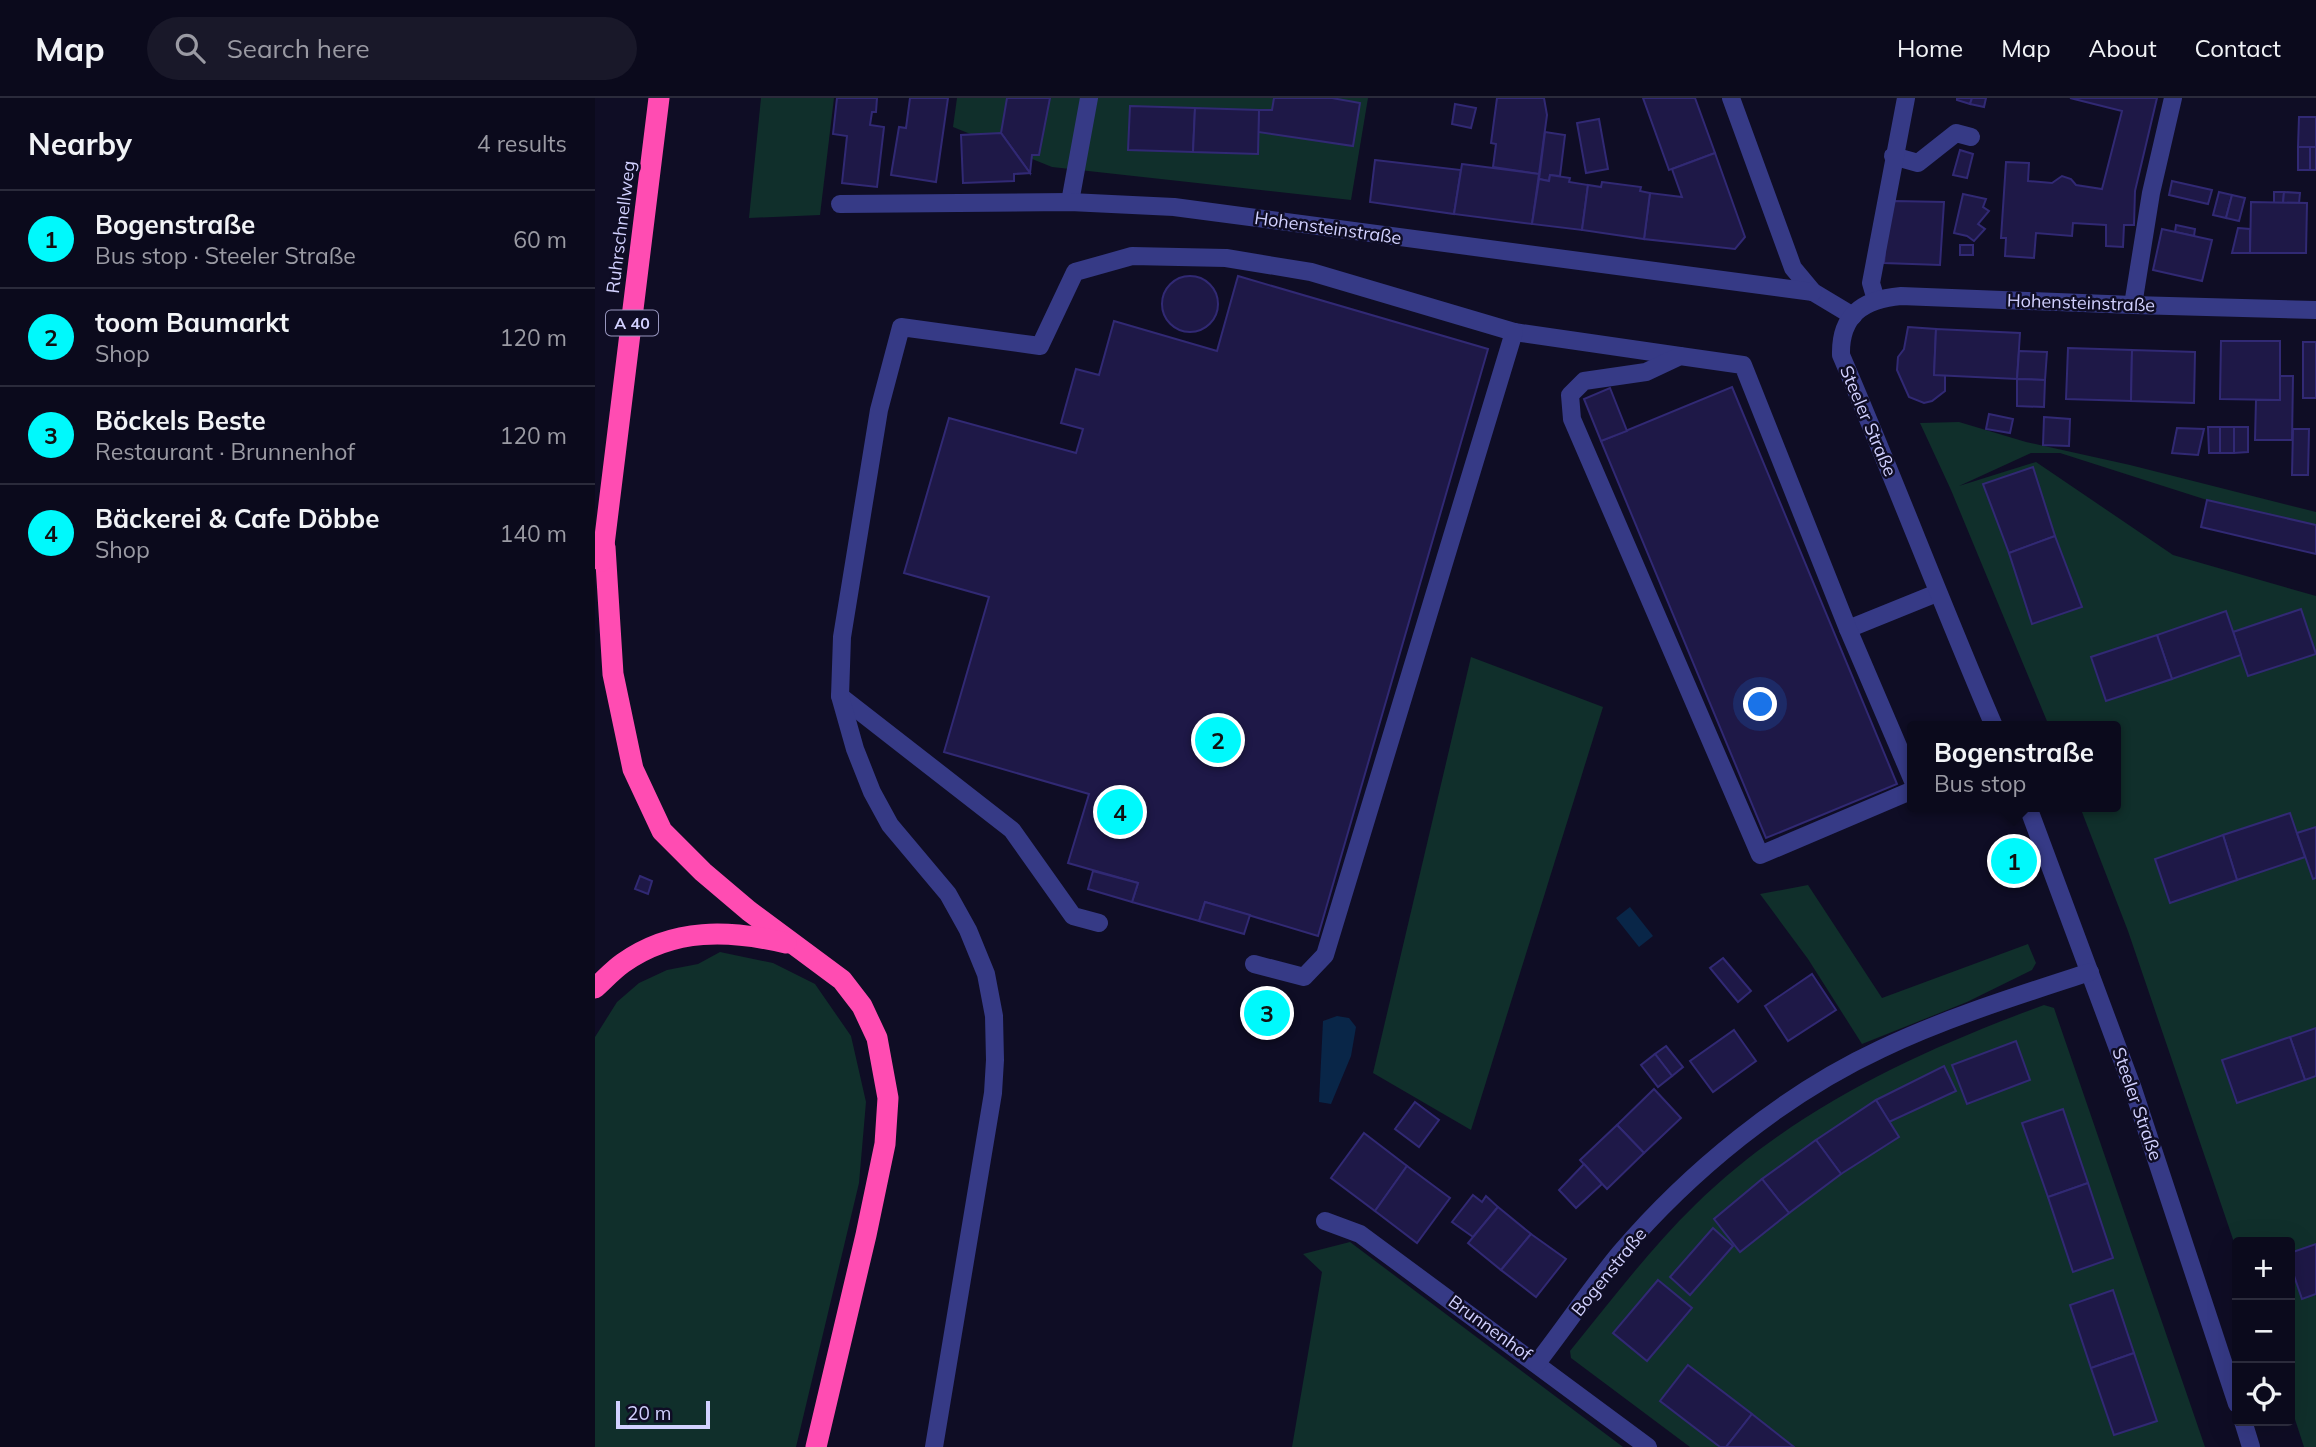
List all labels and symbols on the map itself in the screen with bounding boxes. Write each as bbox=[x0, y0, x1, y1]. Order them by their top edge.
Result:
street label: Ruhrschnellweg bbox=[601, 159, 640, 294]
street label: Hohensteinstraße bbox=[1253, 206, 1403, 249]
street label: Hohensteinstraße bbox=[2007, 288, 2155, 317]
road number: A 40 bbox=[606, 311, 658, 336]
street label: Steeler Straße bbox=[1835, 362, 1902, 480]
your location bbox=[1743, 687, 1777, 721]
pin: 2 bbox=[1195, 714, 1241, 766]
pin: 4 bbox=[1097, 786, 1143, 838]
pin: 1 bbox=[1991, 835, 2037, 887]
pin: 3 bbox=[1244, 987, 1290, 1039]
street label: Steeler Straße bbox=[2107, 1044, 2168, 1163]
street label: Bogenstraße bbox=[1566, 1223, 1651, 1321]
street label: Brunnenhof bbox=[1444, 1290, 1537, 1366]
scale bar bbox=[616, 1398, 711, 1430]

